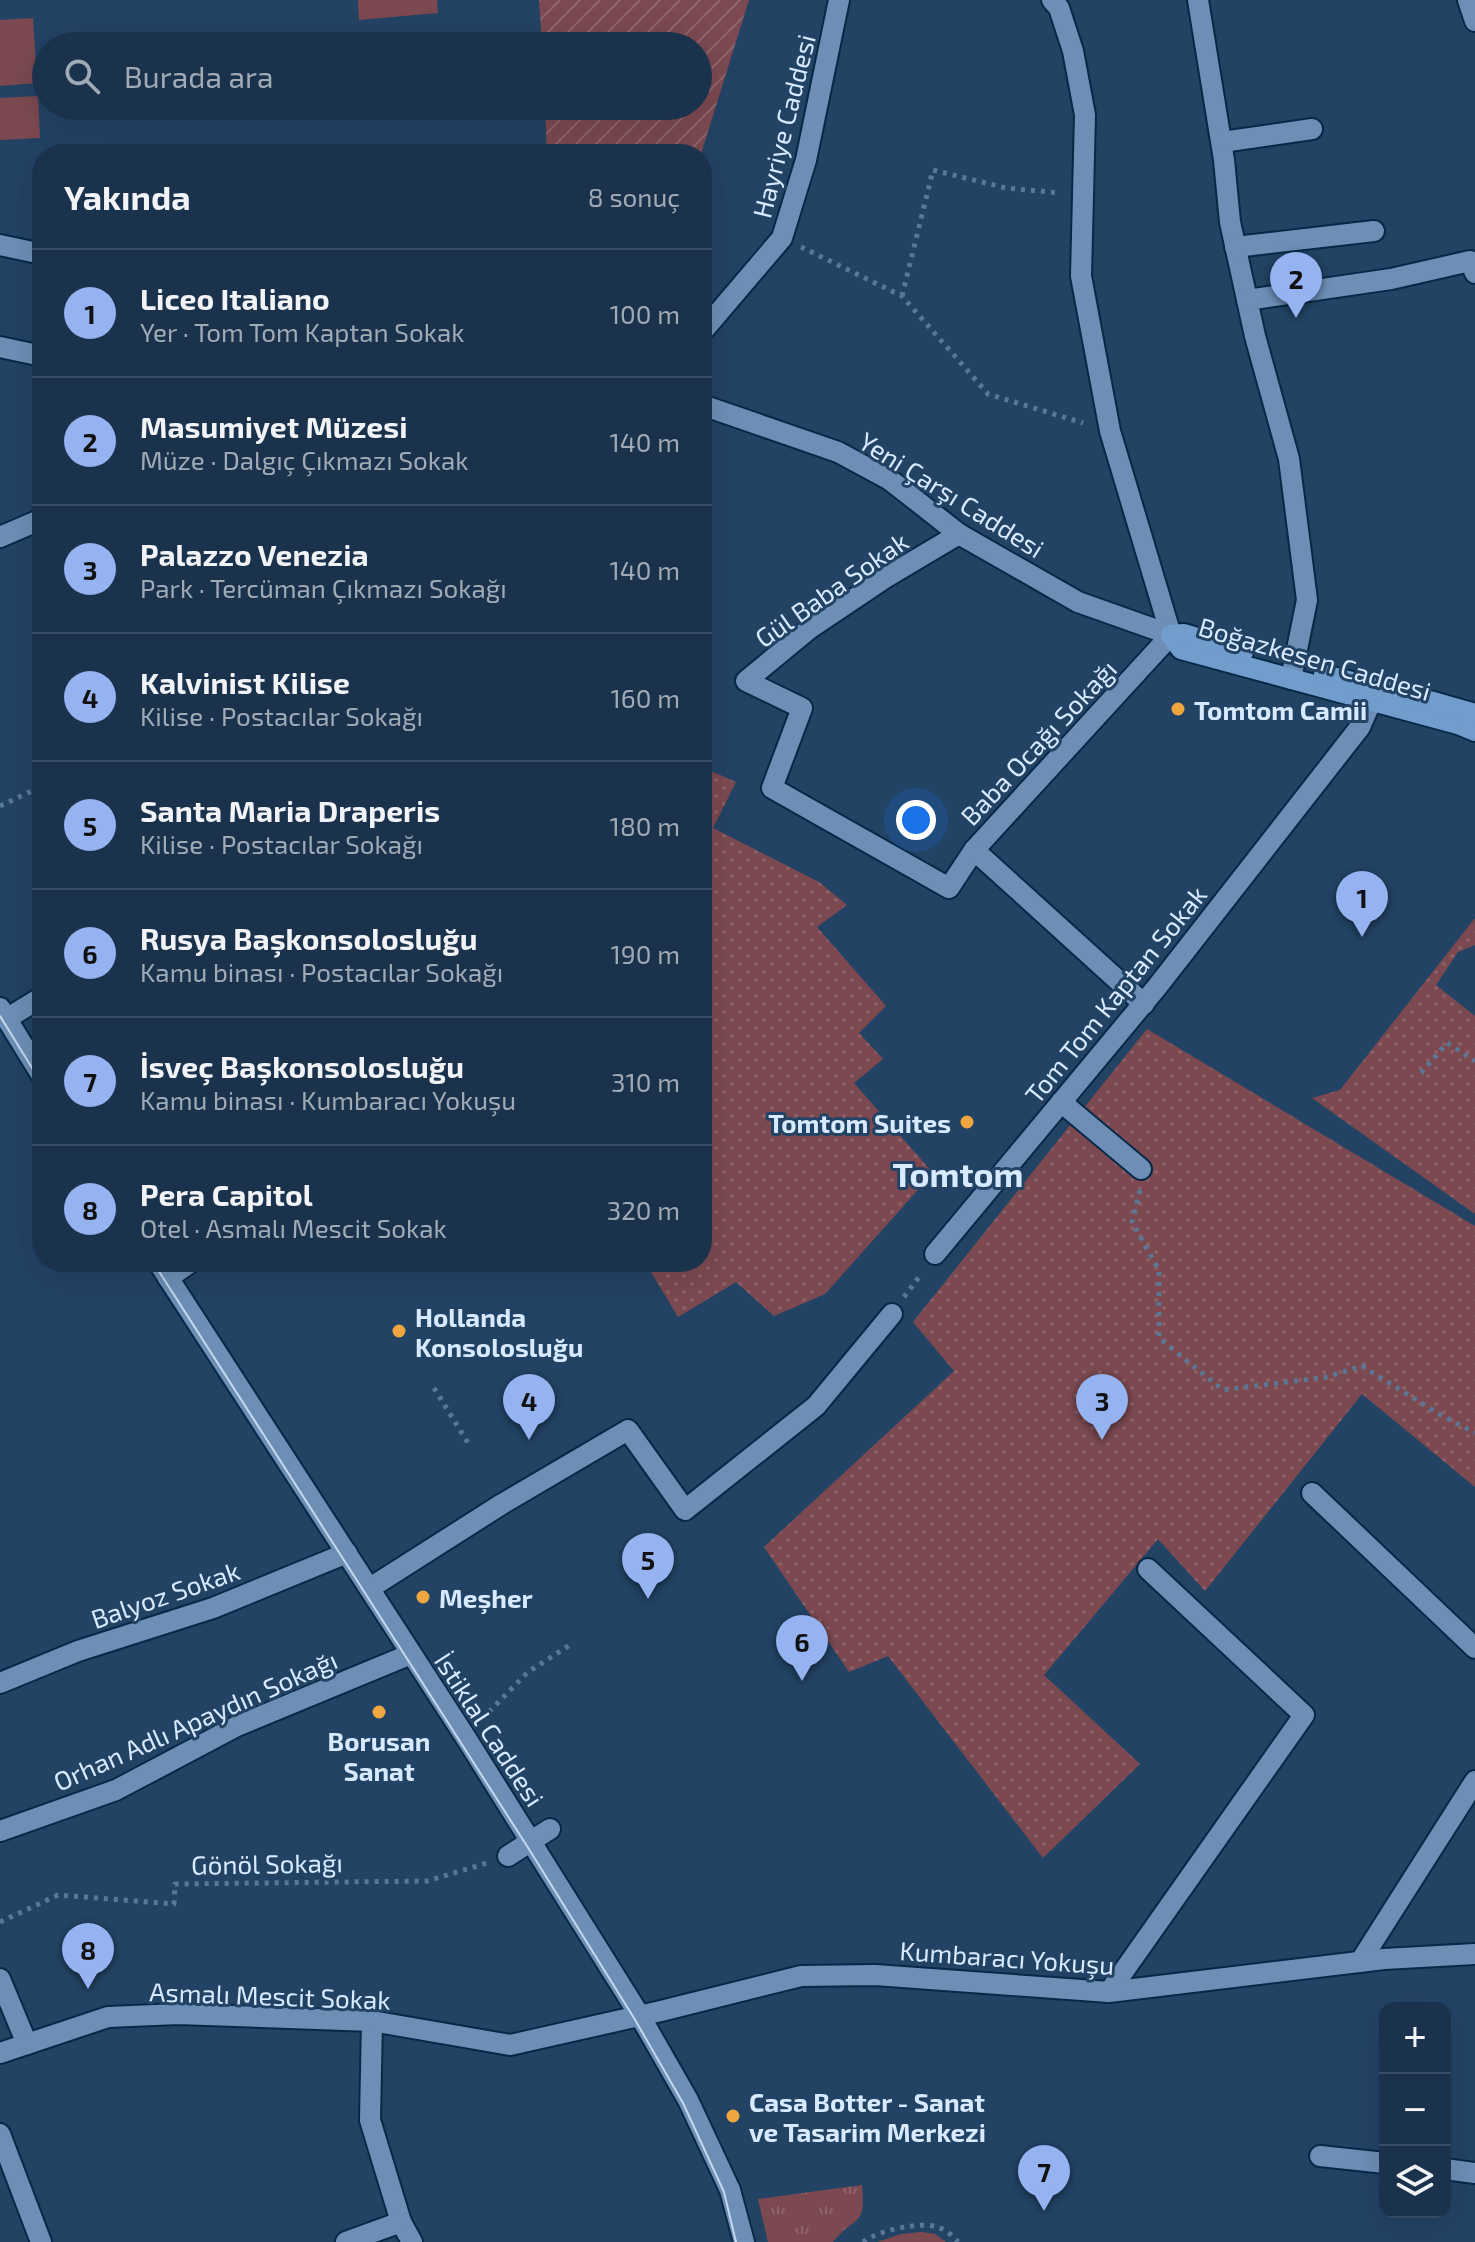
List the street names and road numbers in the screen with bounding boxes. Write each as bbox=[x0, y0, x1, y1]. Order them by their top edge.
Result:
street label: Hayriye Caddesi bbox=[745, 31, 821, 221]
street label: Yeni Çarşı Caddesi bbox=[853, 425, 1050, 565]
street label: Gül Baba Sokak bbox=[749, 525, 913, 653]
street label: Boğazkesen Caddesi bbox=[1195, 610, 1435, 706]
street label: Baba Ocağı Sokağı bbox=[954, 653, 1122, 831]
street label: Tom Tom Kaptan Sokak bbox=[1018, 879, 1212, 1109]
street label: Balyoz Sokak bbox=[87, 1554, 243, 1634]
street label: Orhan Adlı Apaydın Sokağı bbox=[48, 1643, 342, 1797]
street label: İstiklal Caddesi bbox=[429, 1646, 551, 1812]
street label: Gönöl Sokağı bbox=[191, 1846, 343, 1880]
street label: Kumbaracı Yokuşu bbox=[899, 1934, 1115, 1982]
street label: Asmalı Mescit Sokak bbox=[149, 1975, 391, 2015]

